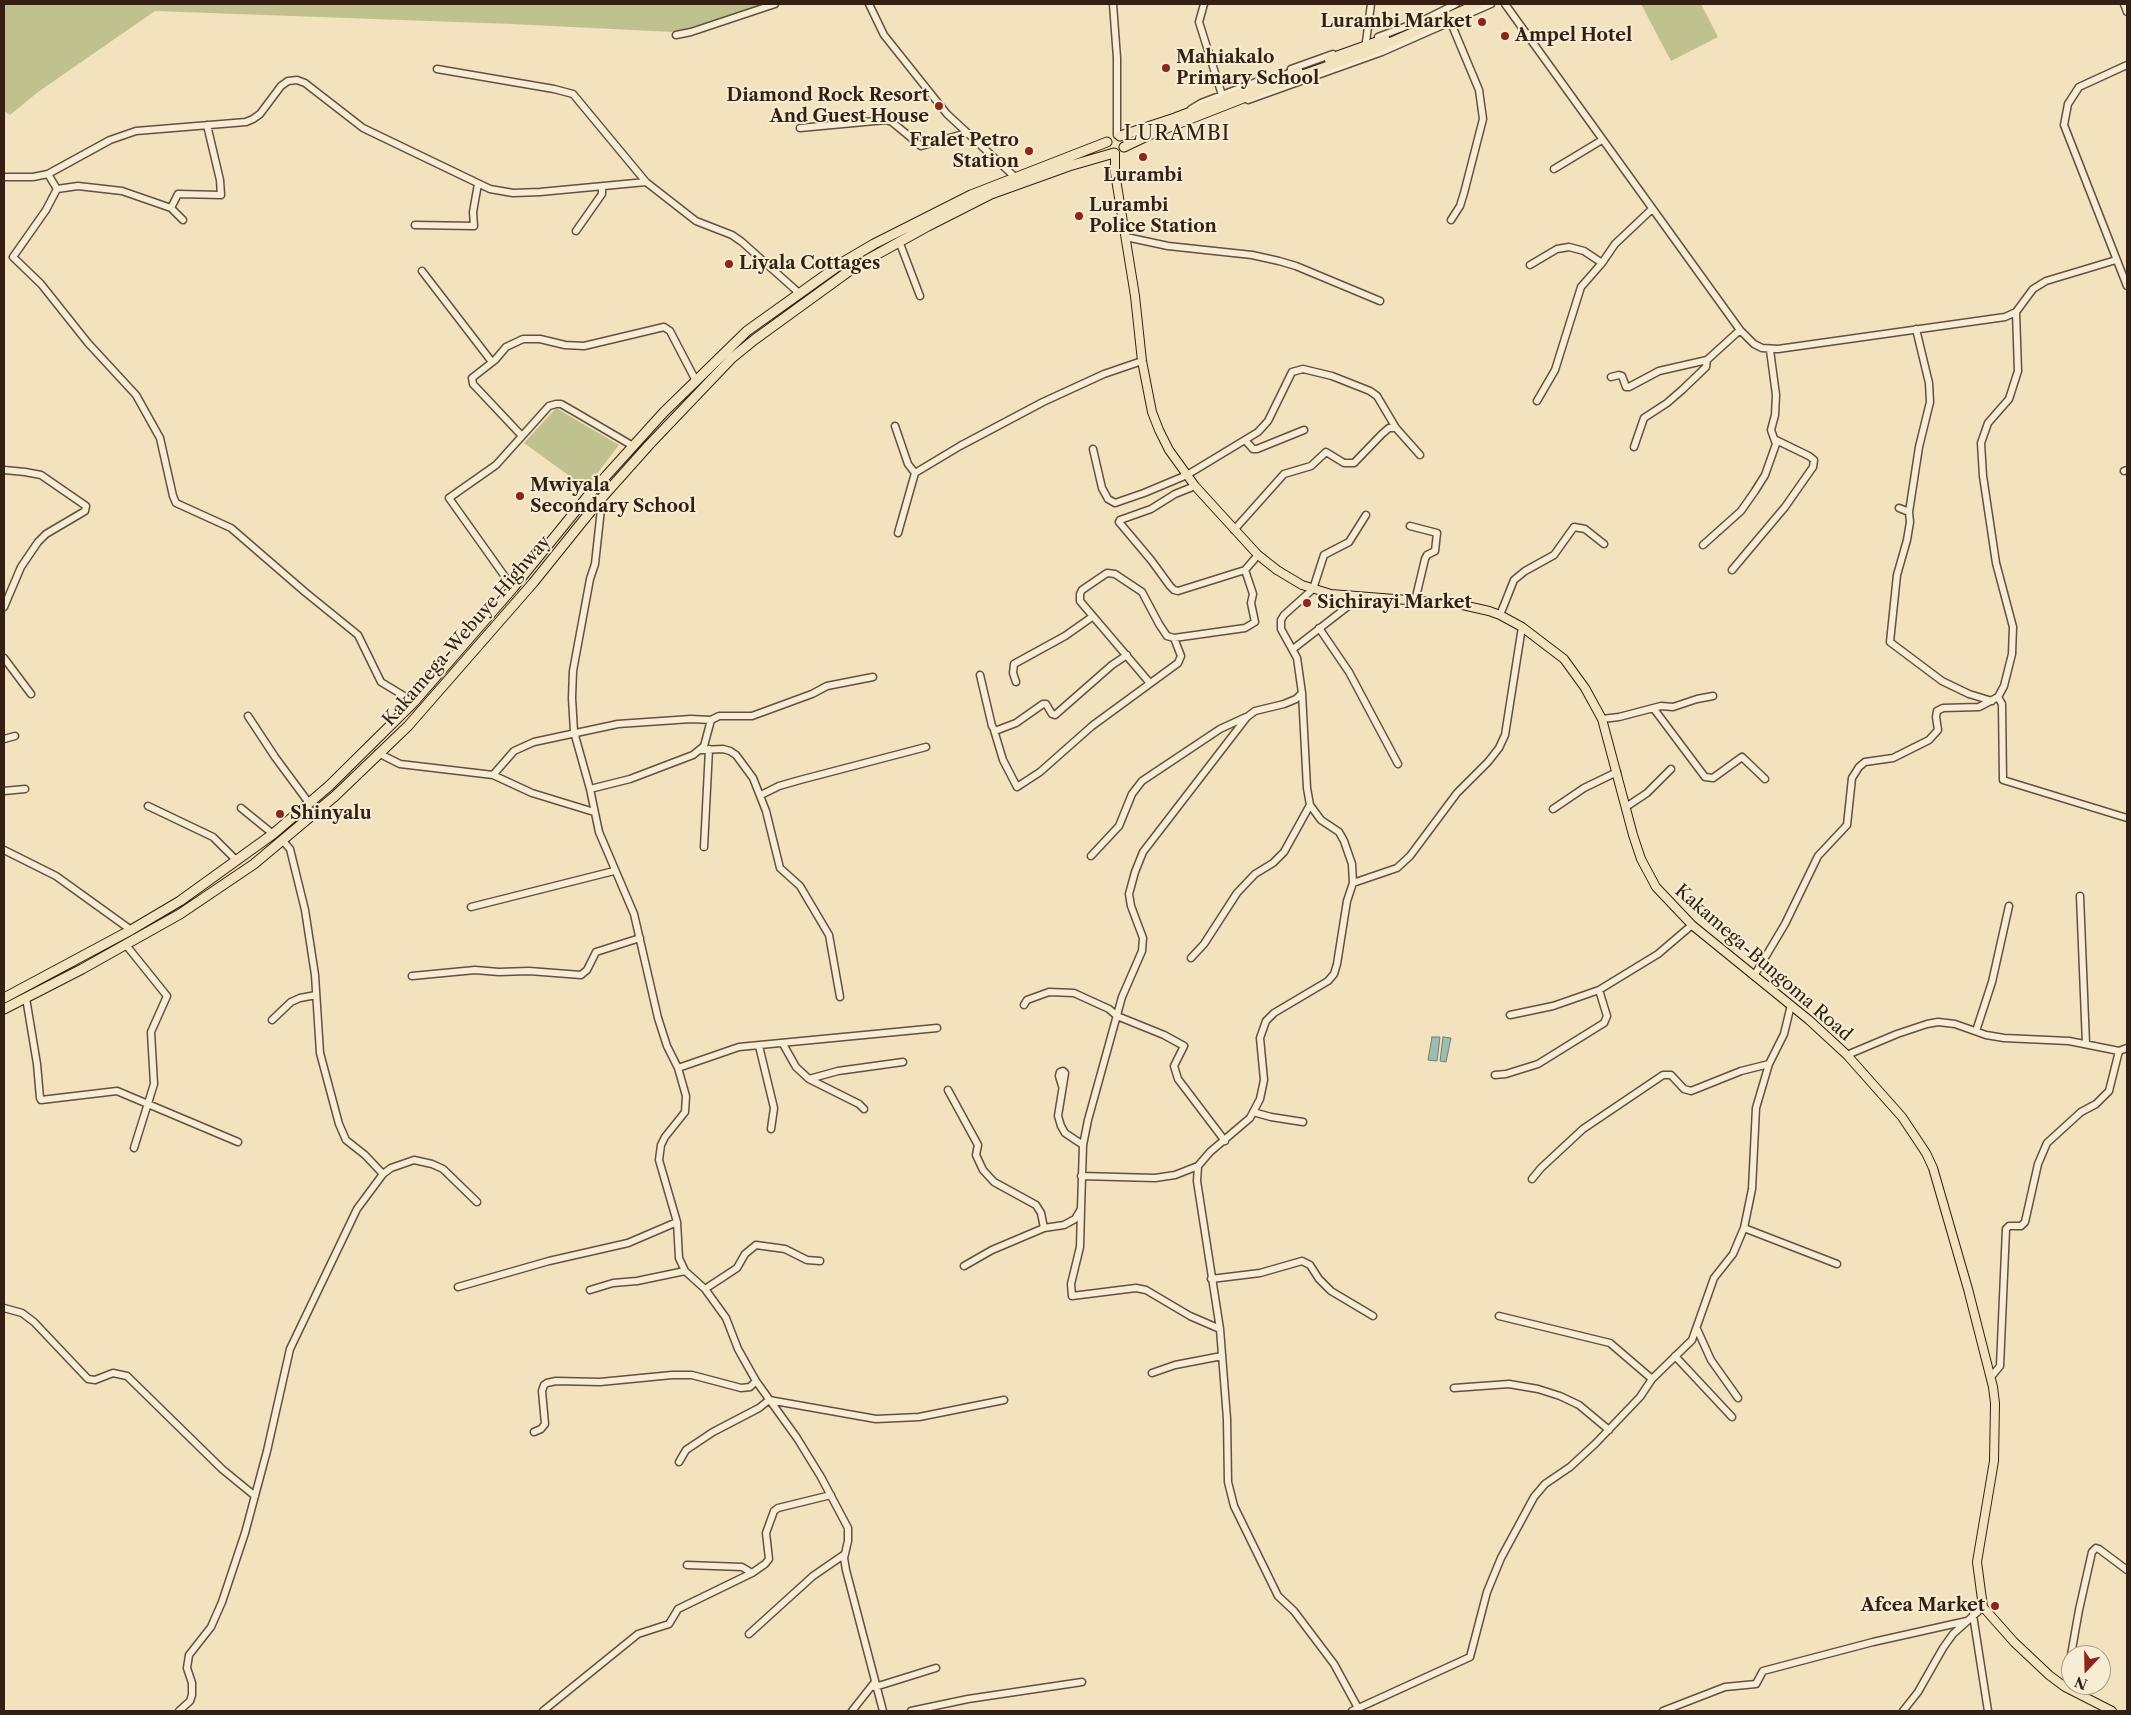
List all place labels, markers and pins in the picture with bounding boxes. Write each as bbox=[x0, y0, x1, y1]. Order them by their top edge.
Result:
place label: Lurambi Market bbox=[1320, 11, 1472, 33]
marker: Lurambi Market bbox=[1476, 16, 1488, 28]
place label: Ampel Hotel bbox=[1515, 25, 1632, 47]
marker: Ampel Hotel bbox=[1499, 30, 1511, 42]
place label: Mahiakalo Primary School bbox=[1176, 47, 1319, 90]
marker: Mahiakalo Primary School bbox=[1160, 62, 1172, 74]
place label: Diamond Rock Resort And Guest House bbox=[727, 85, 929, 128]
marker: Diamond Rock Resort And Guest House bbox=[933, 100, 945, 112]
place label: Fralet Petro Station bbox=[909, 130, 1019, 172]
marker: Fralet Petro Station bbox=[1023, 145, 1035, 157]
marker: Lurambi bbox=[1137, 151, 1149, 163]
place label: Lurambi bbox=[1103, 165, 1183, 187]
place label: Lurambi Police Station bbox=[1089, 195, 1217, 238]
marker: Lurambi Police Station bbox=[1073, 210, 1085, 222]
place label: Liyala Cottages bbox=[739, 253, 880, 275]
marker: Liyala Cottages bbox=[723, 258, 735, 270]
place label: Mwiyala Secondary School bbox=[530, 475, 696, 518]
marker: Mwiyala Secondary School bbox=[514, 490, 526, 502]
place label: Sichirayi Market bbox=[1317, 592, 1472, 614]
marker: Sichirayi Market bbox=[1301, 597, 1313, 609]
place label: Shinyalu bbox=[290, 803, 372, 825]
marker: Shinyalu bbox=[274, 808, 286, 820]
place label: Afcea Market bbox=[1861, 1595, 1985, 1617]
marker: Afcea Market bbox=[1989, 1600, 2001, 1612]

